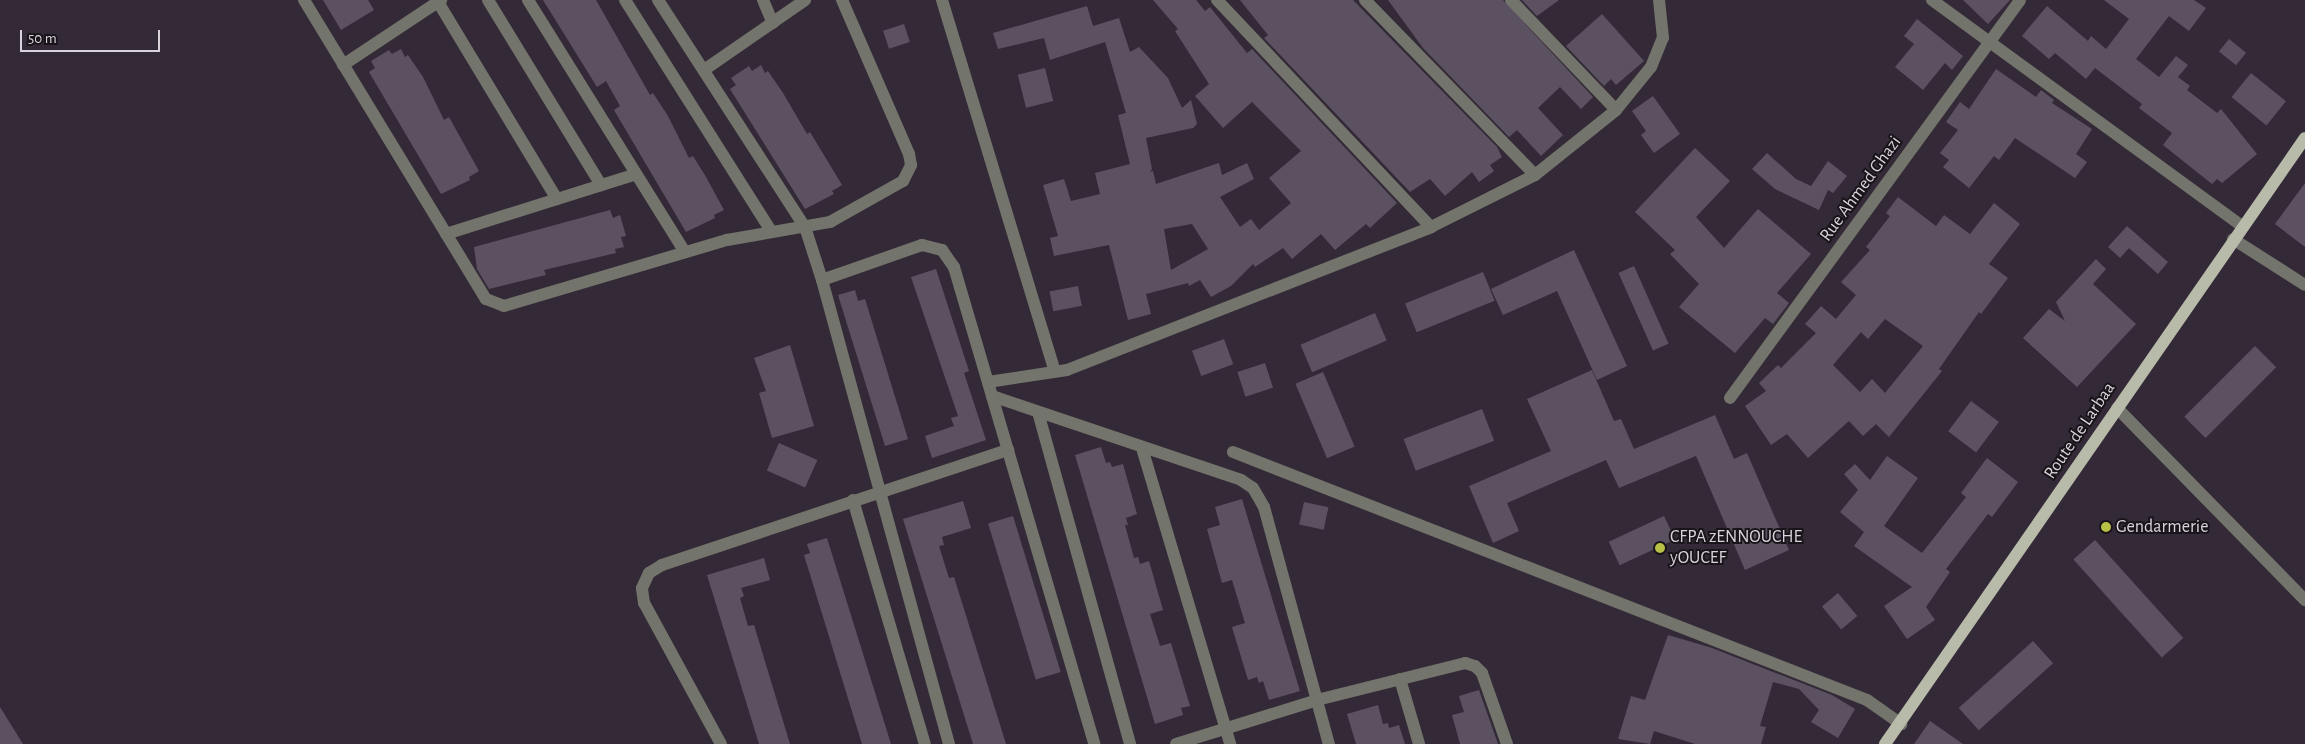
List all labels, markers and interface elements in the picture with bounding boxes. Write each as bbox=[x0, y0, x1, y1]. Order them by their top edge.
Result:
scale bar bbox=[22, 20, 162, 52]
text: 50 m bbox=[28, 31, 57, 46]
street label: Rue Ahmed Ghazi bbox=[1816, 132, 1906, 246]
street label: Route de Larbaa bbox=[2040, 379, 2120, 483]
place label: Gendarmerie bbox=[2116, 516, 2208, 538]
marker: Gendarmerie bbox=[2100, 521, 2112, 533]
place label: CFPA zENNOUCHE yOUCEF bbox=[1670, 527, 1802, 570]
marker: CFPA zENNOUCHE yOUCEF bbox=[1654, 542, 1666, 554]

